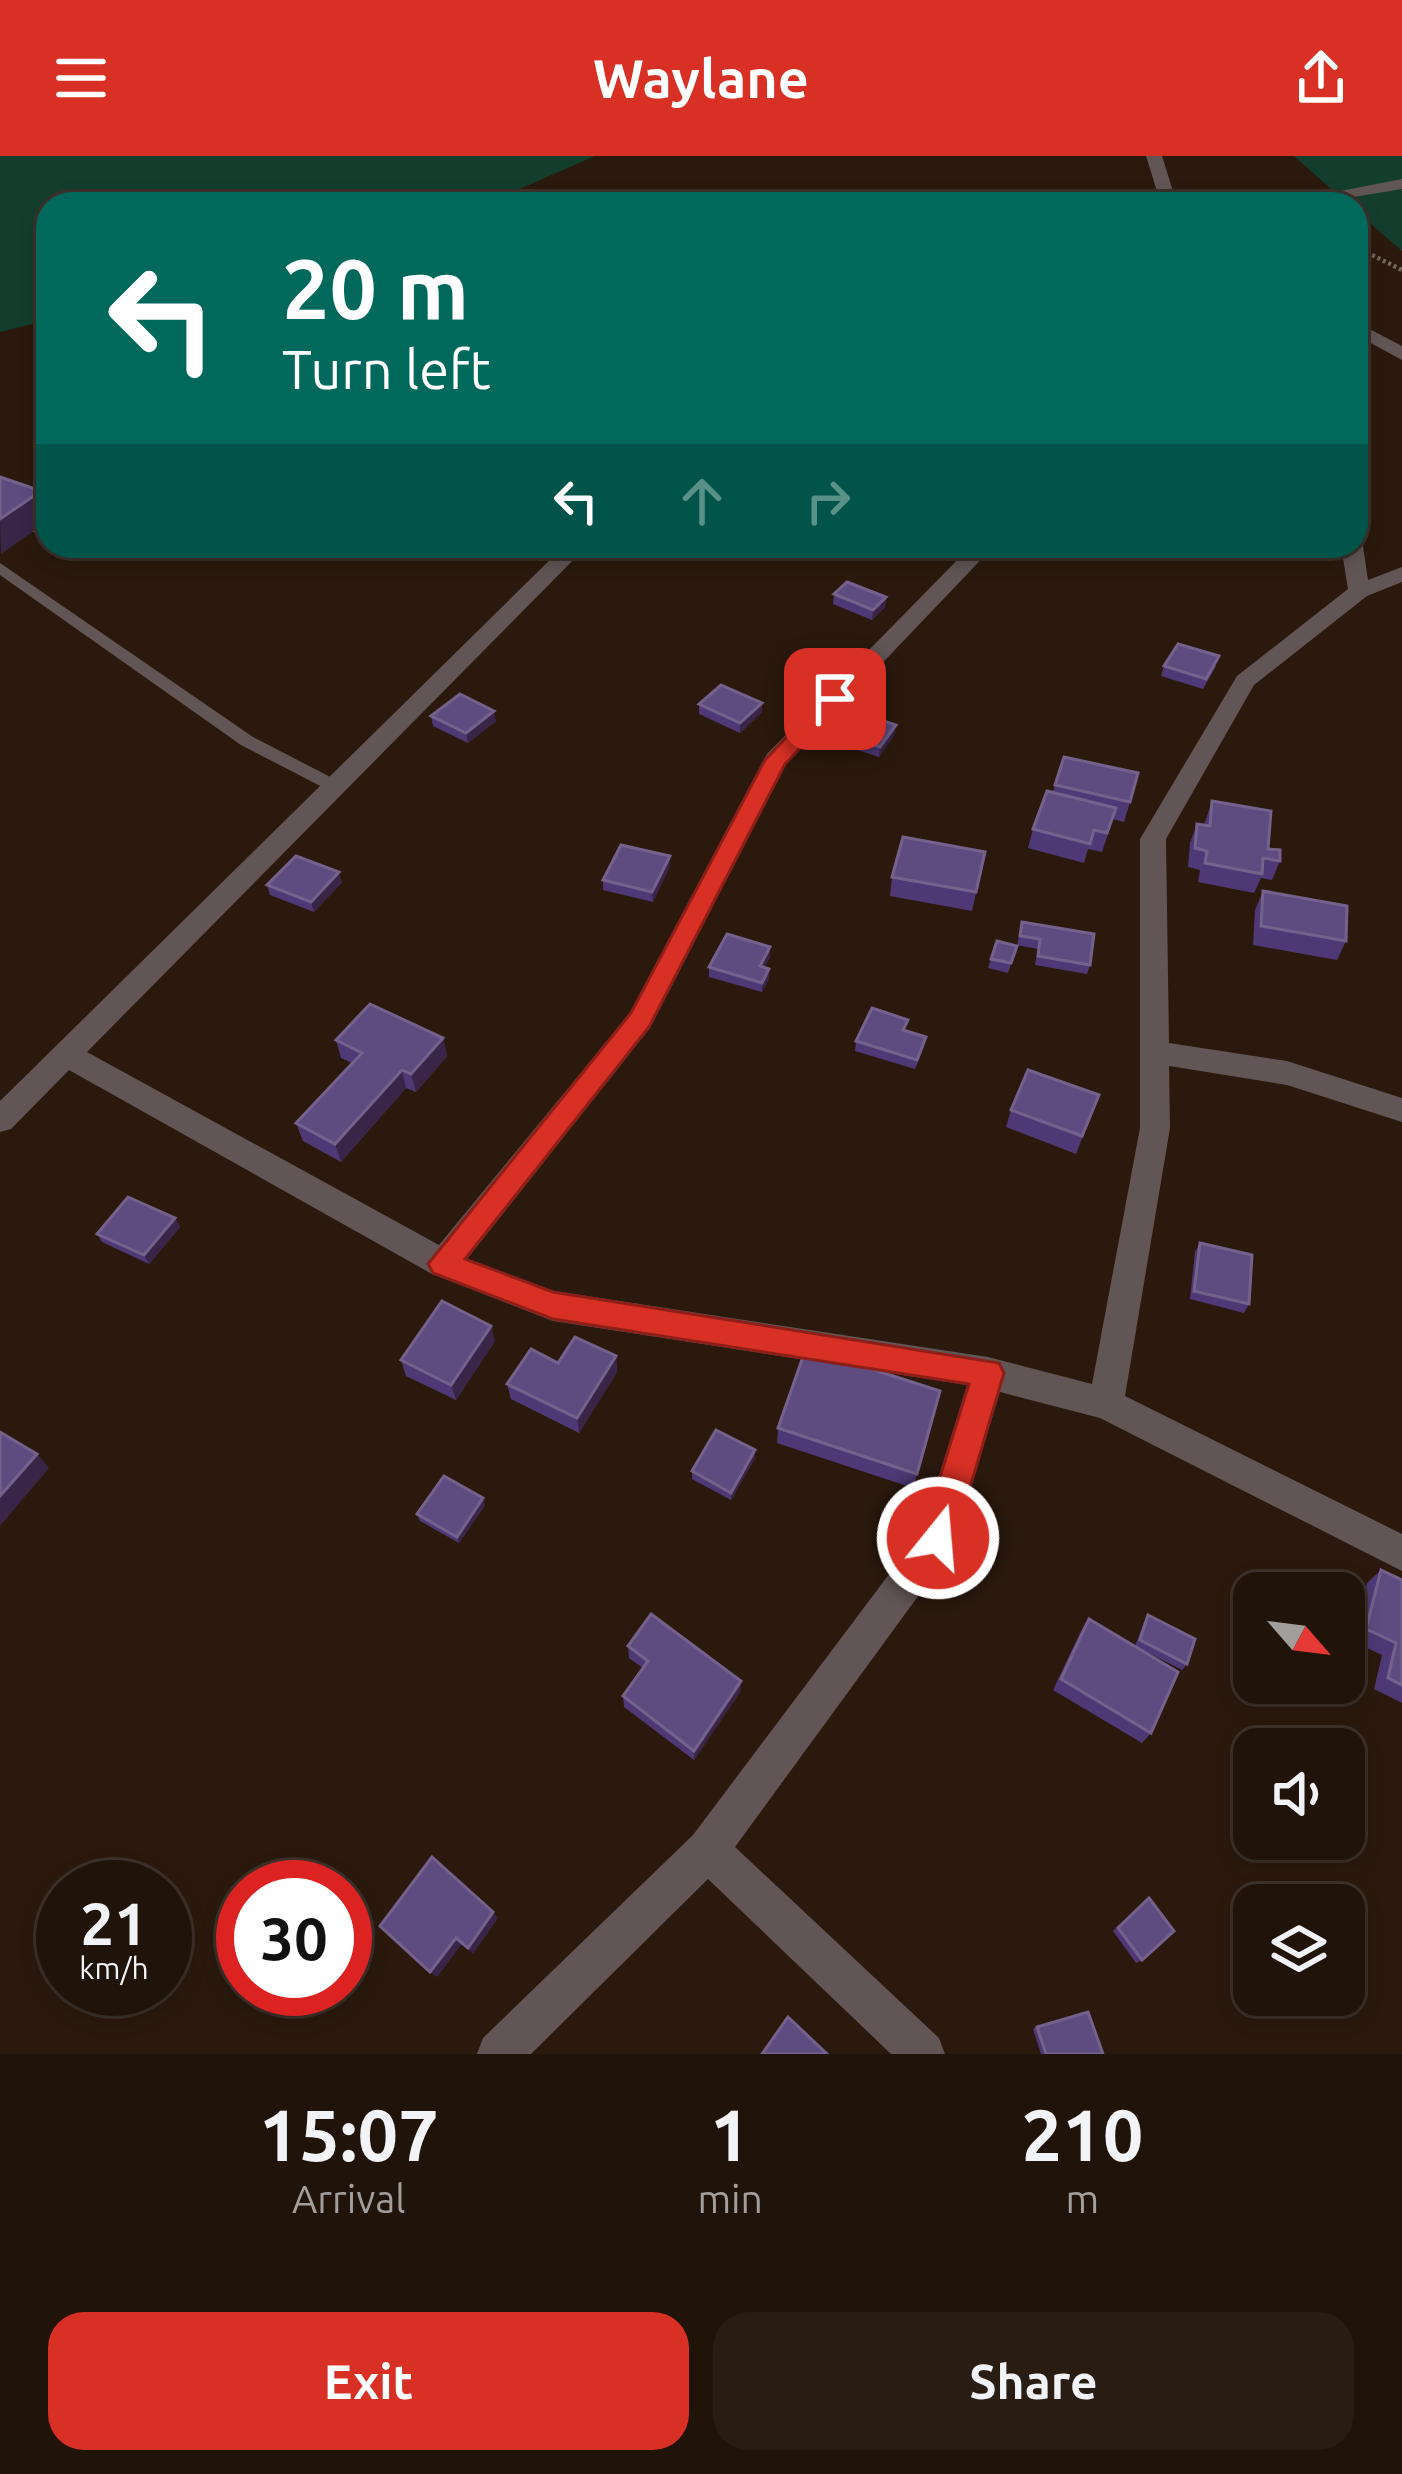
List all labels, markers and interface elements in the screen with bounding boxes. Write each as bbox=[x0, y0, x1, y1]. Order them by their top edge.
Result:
icon: menu bbox=[48, 45, 114, 111]
icon: share bbox=[1288, 45, 1354, 111]
text: Waylane bbox=[593, 48, 809, 108]
icon: left bbox=[84, 240, 240, 396]
text: 20 m bbox=[282, 241, 469, 335]
text: Turn left bbox=[282, 339, 491, 399]
icon: left bbox=[543, 468, 609, 534]
icon: ahead bbox=[669, 468, 735, 534]
icon: right bbox=[795, 468, 861, 534]
pin bbox=[784, 648, 886, 750]
icon: arrive bbox=[802, 666, 868, 732]
position arrow bbox=[875, 1475, 1001, 1601]
north arrow bbox=[1233, 1572, 1365, 1704]
map controls bbox=[1233, 1572, 1365, 2016]
button: sound bbox=[1233, 1728, 1365, 1860]
speed limit sign: 30 bbox=[216, 1860, 372, 2016]
button: layers bbox=[1233, 1884, 1365, 2016]
text: 21 bbox=[80, 1889, 148, 1956]
text: km/h bbox=[79, 1951, 149, 1985]
text: 15:07 bbox=[259, 2094, 439, 2175]
text: 1 bbox=[710, 2094, 750, 2175]
text: 210 bbox=[1021, 2094, 1143, 2175]
text: Arrival bbox=[292, 2177, 406, 2220]
text: min bbox=[697, 2177, 763, 2220]
text: m bbox=[1066, 2177, 1099, 2220]
button: Exit bbox=[48, 2312, 689, 2450]
button: Share bbox=[713, 2312, 1354, 2450]

